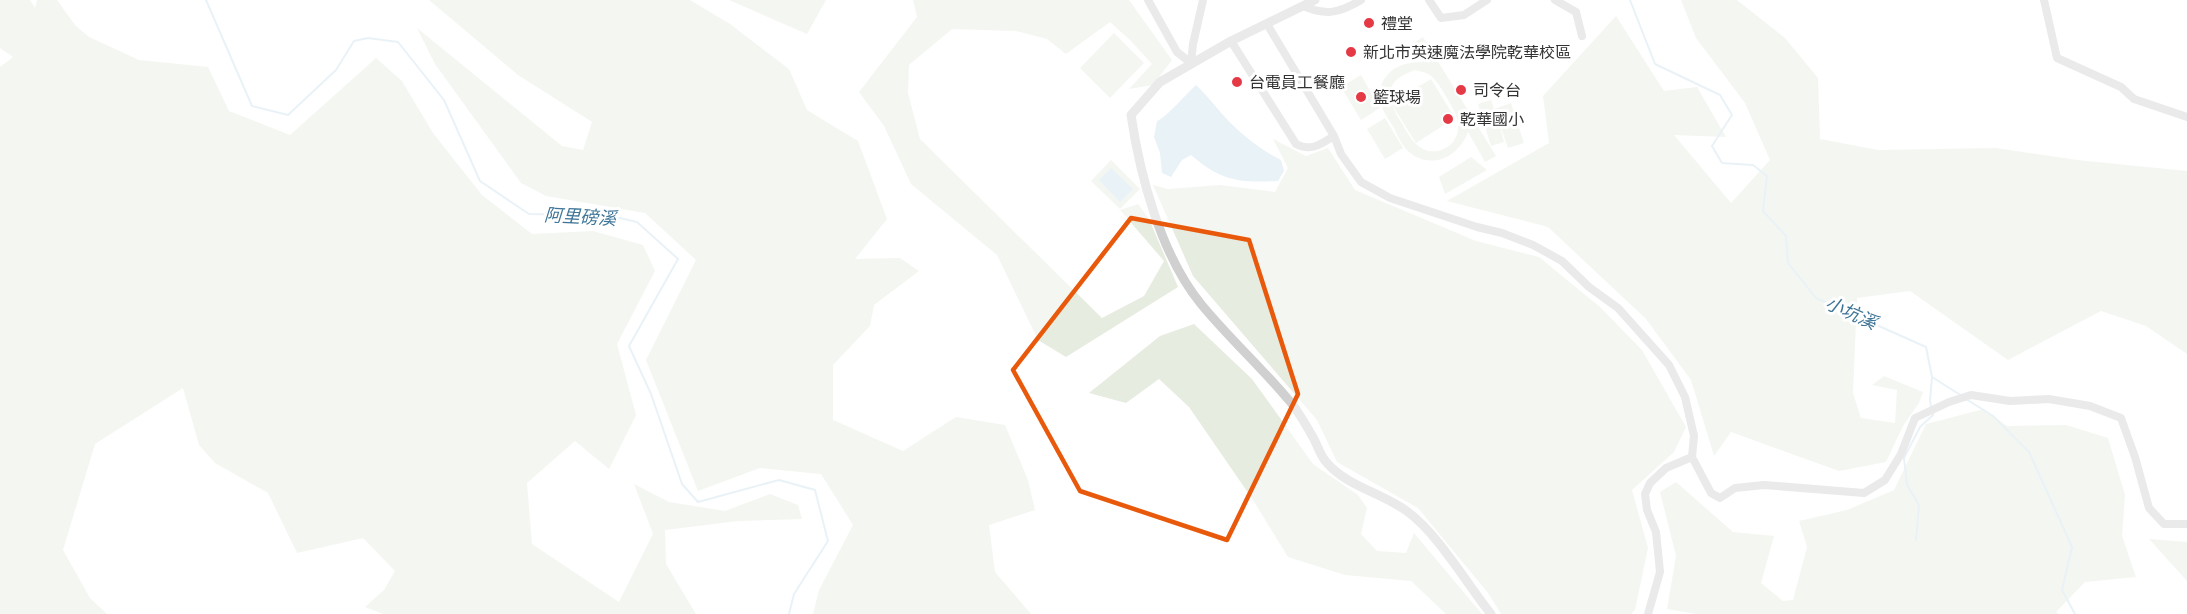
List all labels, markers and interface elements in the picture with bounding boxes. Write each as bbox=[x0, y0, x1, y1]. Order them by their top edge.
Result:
place label: 禮堂 bbox=[1381, 14, 1413, 33]
marker: 禮堂 bbox=[1362, 16, 1376, 30]
place label: 新北市英速魔法學院乾華校區 bbox=[1363, 43, 1571, 62]
marker: 新北市英速魔法學院乾華校區 bbox=[1344, 45, 1358, 59]
place label: 台電員工餐廳 bbox=[1249, 73, 1345, 92]
marker: 台電員工餐廳 bbox=[1230, 75, 1244, 89]
place label: 司令台 bbox=[1473, 81, 1521, 100]
marker: 司令台 bbox=[1454, 83, 1468, 97]
place label: 籃球場 bbox=[1373, 88, 1421, 107]
marker: 籃球場 bbox=[1354, 90, 1368, 104]
place label: 乾華國小 bbox=[1460, 110, 1524, 129]
marker: 乾華國小 bbox=[1441, 112, 1455, 126]
water label: 阿里磅溪 bbox=[544, 204, 620, 229]
water label: 小坑溪 bbox=[1822, 292, 1883, 334]

